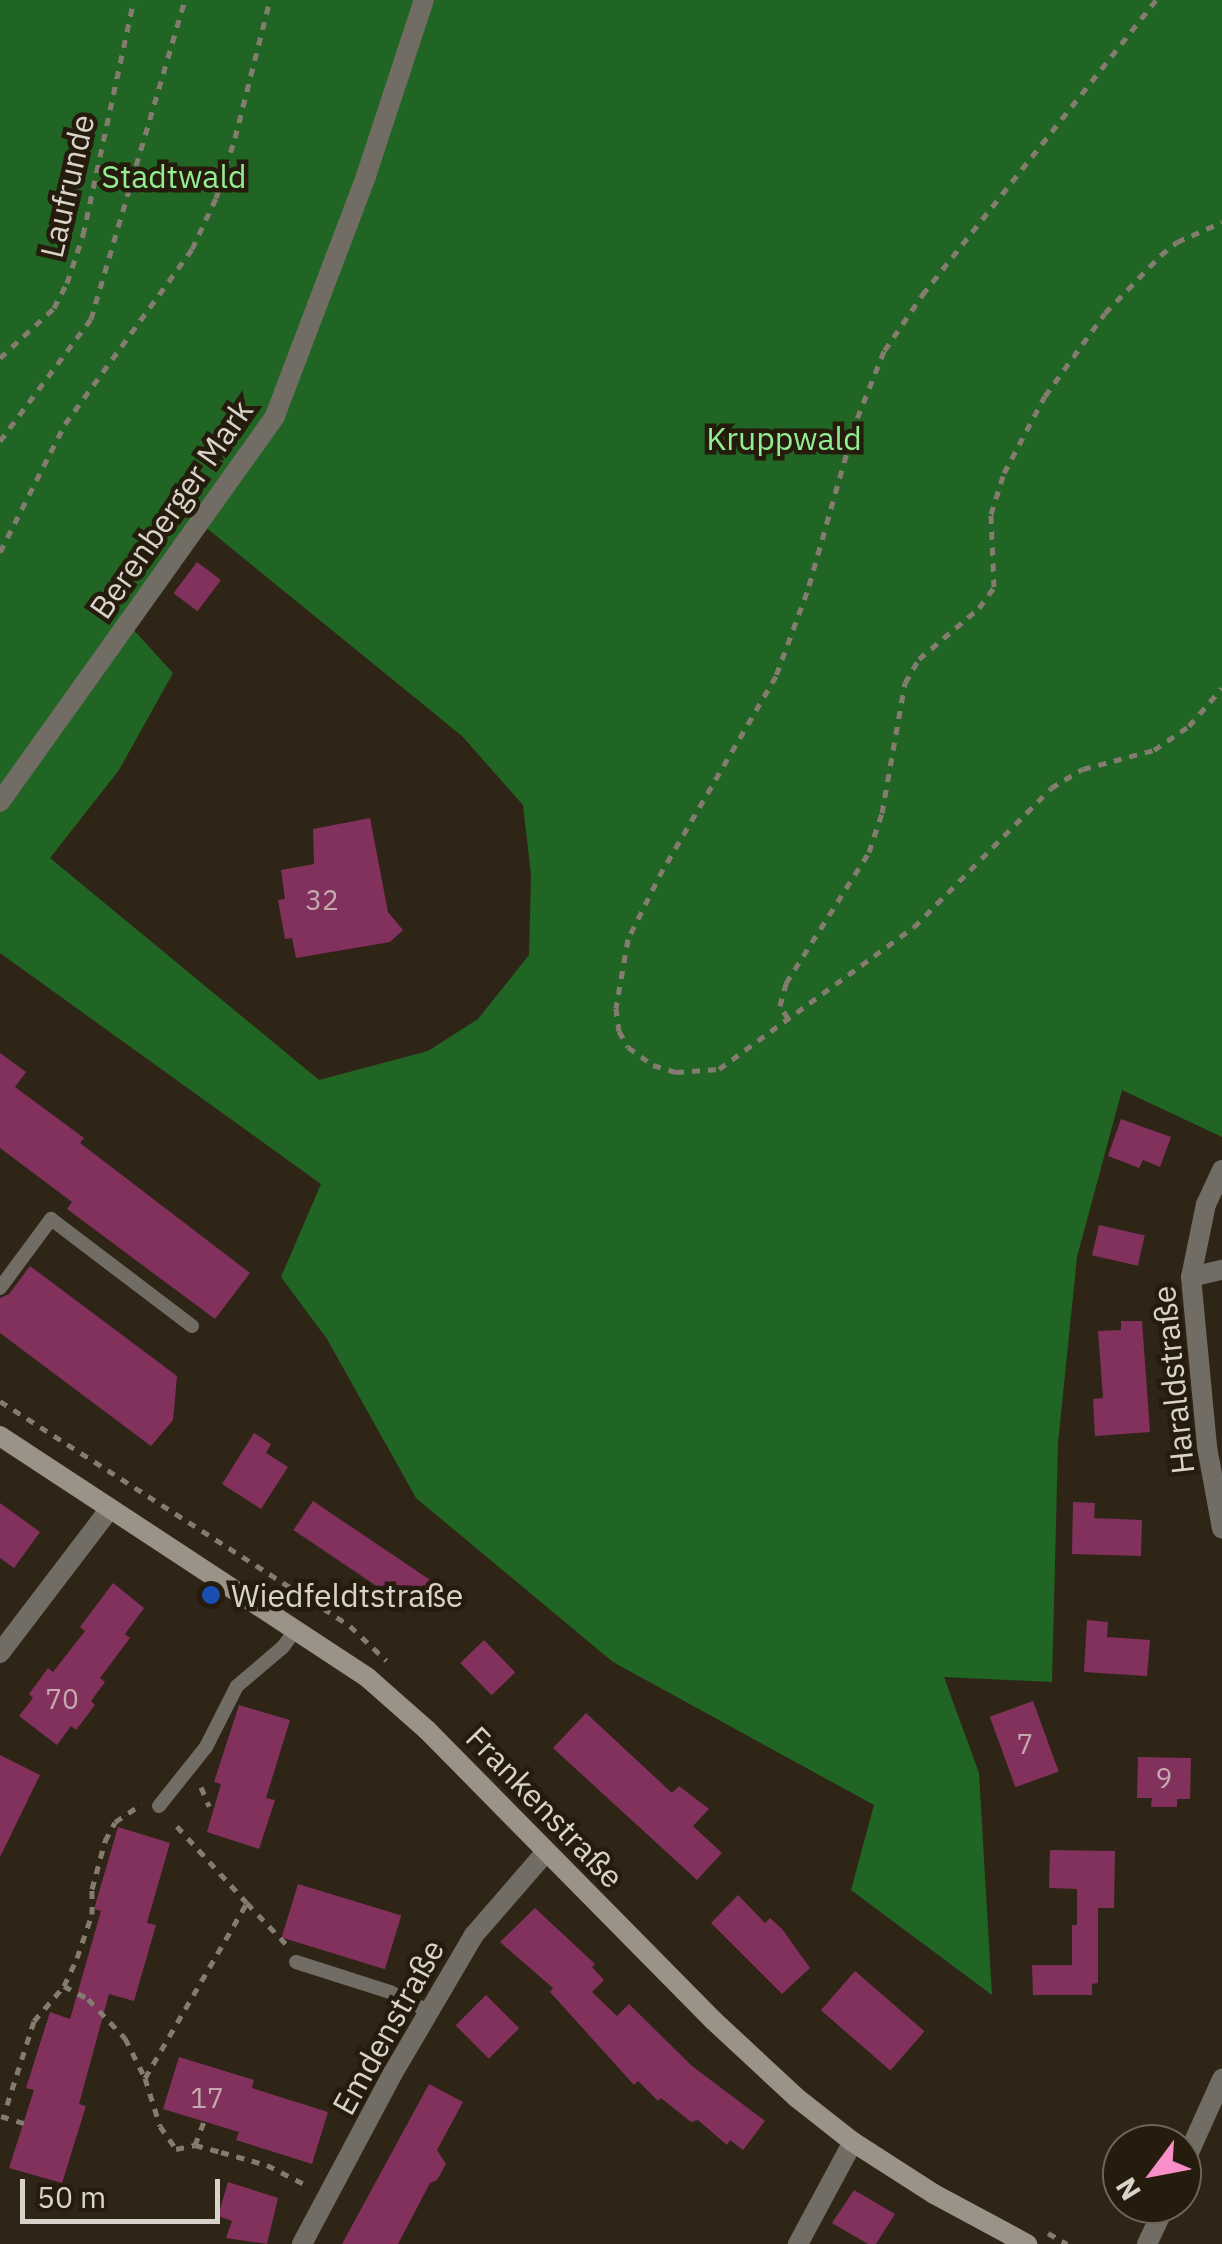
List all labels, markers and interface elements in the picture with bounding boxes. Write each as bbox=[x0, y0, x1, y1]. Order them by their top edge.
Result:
street label: Laufrunde bbox=[32, 111, 102, 261]
park label: Stadtwald bbox=[101, 157, 247, 195]
street label: Berenberger Mark bbox=[81, 392, 261, 626]
park label: Kruppwald bbox=[706, 419, 862, 457]
house number: 32 bbox=[305, 883, 339, 917]
street label: Haraldstraße bbox=[1144, 1284, 1202, 1476]
place label: Wiedfeldtstraße bbox=[231, 1576, 463, 1614]
marker: Wiedfeldtstraße bbox=[200, 1584, 222, 1606]
house number: 70 bbox=[45, 1682, 79, 1716]
street label: Frankenstraße bbox=[458, 1718, 632, 1896]
house number: 7 bbox=[1017, 1727, 1033, 1761]
house number: 9 bbox=[1156, 1761, 1172, 1795]
street label: Emdenstraße bbox=[324, 1933, 452, 2121]
house number: 17 bbox=[190, 2081, 224, 2115]
north arrow bbox=[1102, 2124, 1202, 2224]
scale bar bbox=[25, 2159, 225, 2221]
text: N bbox=[1107, 2171, 1149, 2208]
text: 50 m bbox=[37, 2177, 106, 2216]

